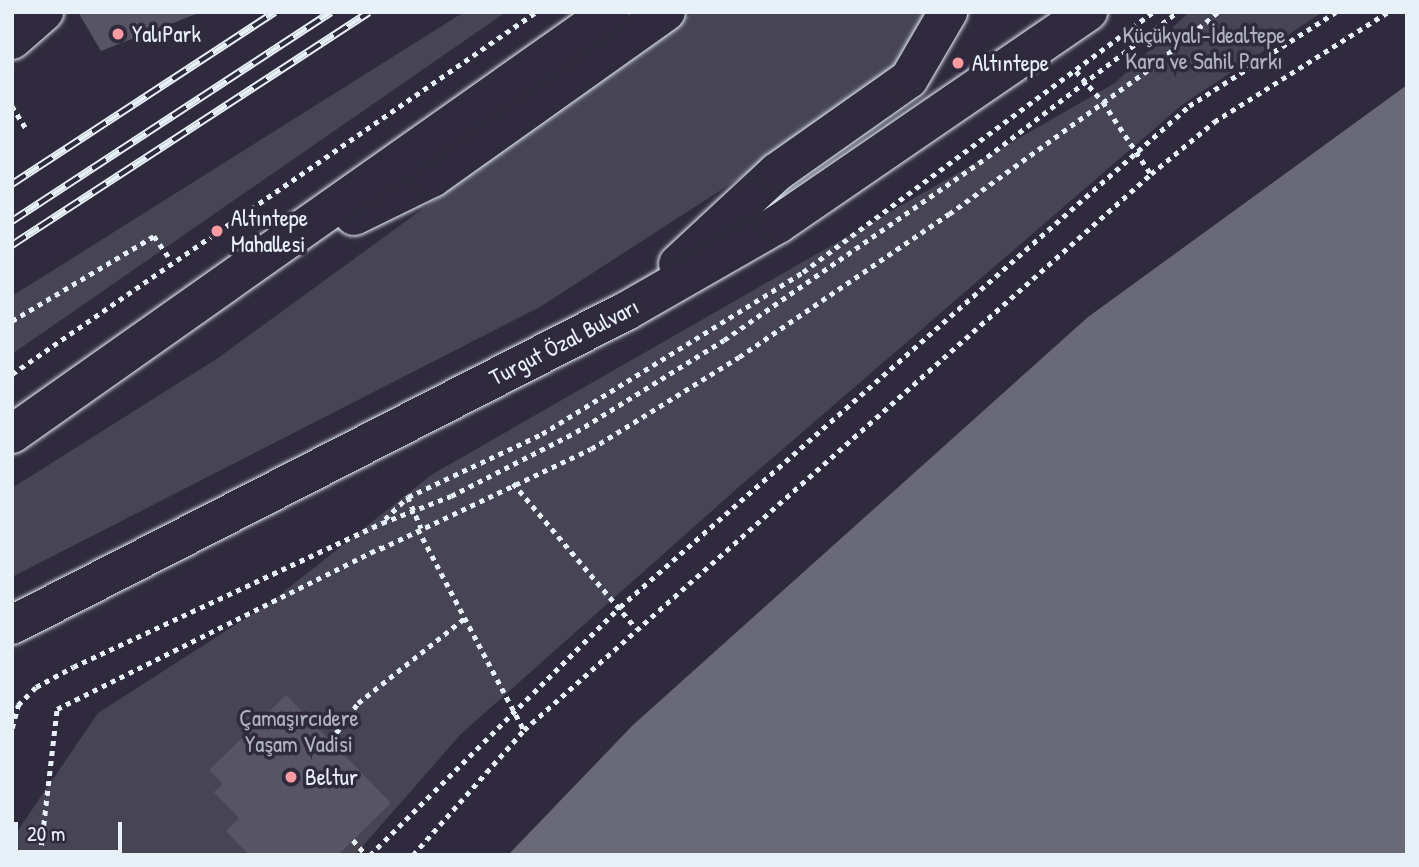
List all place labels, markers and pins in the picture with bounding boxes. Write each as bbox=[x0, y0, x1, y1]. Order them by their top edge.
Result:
place label: YalıPark bbox=[132, 20, 201, 48]
marker: YalıPark bbox=[110, 26, 126, 42]
place label: Altıntepe bbox=[972, 49, 1049, 77]
marker: Altıntepe bbox=[950, 55, 966, 71]
place label: Altıntepe Mahallesi bbox=[231, 204, 308, 258]
marker: Altıntepe Mahallesi bbox=[209, 223, 225, 239]
place label: Beltur bbox=[305, 763, 358, 791]
marker: Beltur bbox=[283, 769, 299, 785]

